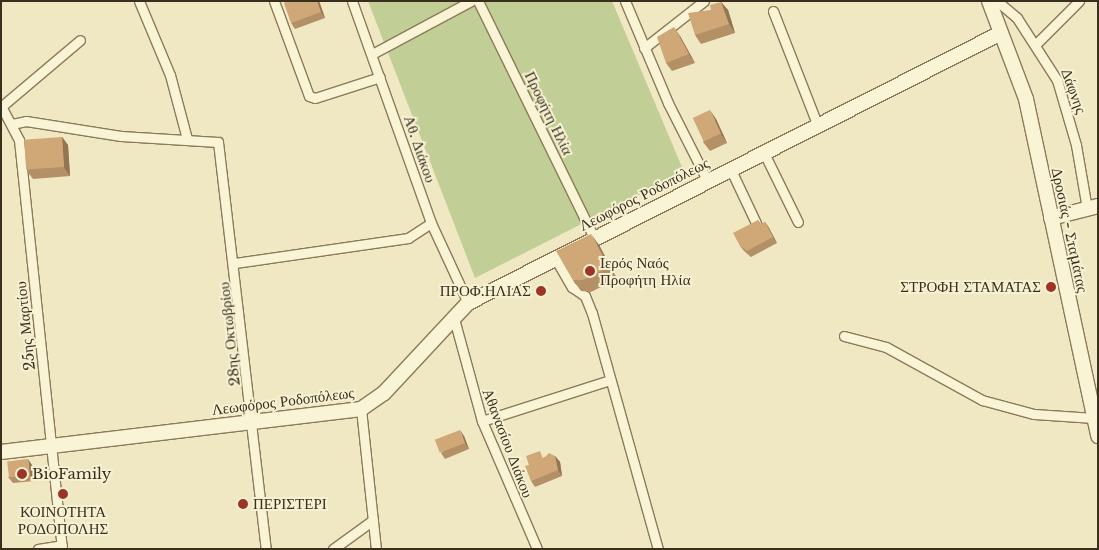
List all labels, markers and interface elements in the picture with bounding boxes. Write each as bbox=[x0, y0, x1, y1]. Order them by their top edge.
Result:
street label: Δάφνης bbox=[1058, 66, 1090, 116]
street label: Προφήτη Ηλία bbox=[521, 68, 577, 158]
street label: Αθ. Διάκου bbox=[400, 113, 440, 185]
street label: Λεωφόρος Ροδοπόλεως bbox=[576, 153, 712, 235]
street label: Δροσιάς - Σταμάτας bbox=[1048, 166, 1092, 294]
place label: Ιερός Ναός Προφήτη Ηλία bbox=[600, 253, 690, 288]
marker: Ιερός Ναός Προφήτη Ηλία bbox=[584, 265, 596, 277]
place label: ΣΤΡΟΦΗ ΣΤΑΜΑΤΑΣ bbox=[900, 278, 1041, 296]
street label: 25ης Μαρτίου bbox=[11, 281, 39, 371]
street label: 28ης Οκτωβρίου bbox=[215, 281, 243, 387]
marker: ΣΤΡΟΦΗ ΣΤΑΜΑΤΑΣ bbox=[1045, 281, 1057, 293]
place label: ΠΡΟΦ.ΗΛΙΑΣ bbox=[440, 282, 531, 300]
marker: ΠΡΟΦ.ΗΛΙΑΣ bbox=[535, 285, 547, 297]
street label: Λεωφόρος Ροδοπόλεως bbox=[211, 383, 355, 419]
street label: Αθανασίου Διάκου bbox=[479, 386, 537, 500]
place label: BioFamily bbox=[32, 465, 111, 483]
marker: BioFamily bbox=[16, 468, 28, 480]
marker: ΚΟΙΝΟΤΗΤΑ ΡΟΔΟΠΟΛΗΣ bbox=[57, 488, 69, 500]
place label: ΠΕΡΙΣΤΕΡΙ bbox=[253, 495, 327, 513]
marker: ΠΕΡΙΣΤΕΡΙ bbox=[237, 498, 249, 510]
place label: ΚΟΙΝΟΤΗΤΑ ΡΟΔΟΠΟΛΗΣ bbox=[18, 502, 108, 537]

